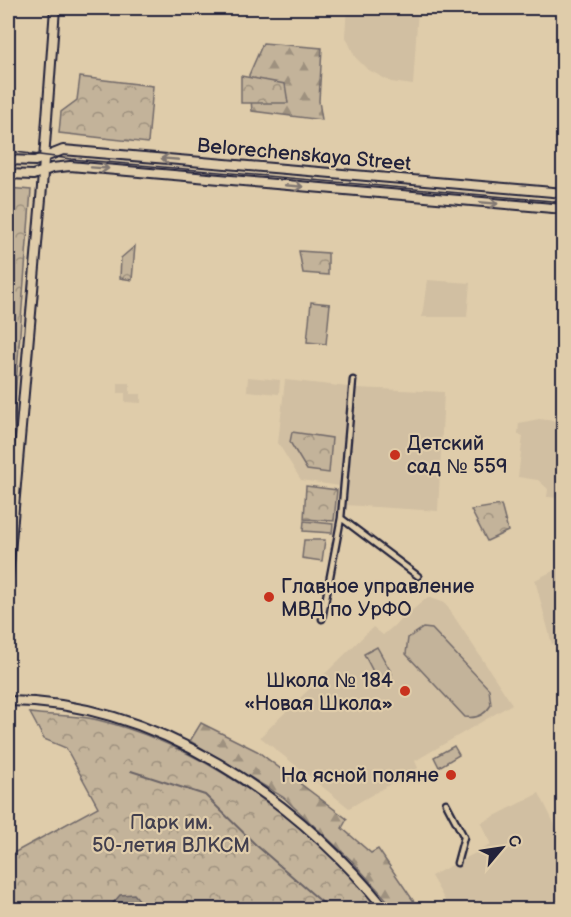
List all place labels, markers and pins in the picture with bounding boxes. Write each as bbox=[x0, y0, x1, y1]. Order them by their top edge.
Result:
place label: Детский сад № 559 bbox=[407, 432, 508, 479]
marker: Детский сад № 559 bbox=[388, 448, 402, 462]
place label: Главное управление МВД по УрФО bbox=[281, 575, 474, 622]
marker: Главное управление МВД по УрФО bbox=[262, 590, 276, 604]
place label: Школа № 184 «Новая Школа» bbox=[244, 669, 393, 716]
marker: Школа № 184 «Новая Школа» bbox=[398, 684, 412, 698]
place label: На ясной поляне bbox=[281, 764, 439, 788]
marker: На ясной поляне bbox=[444, 768, 458, 782]

